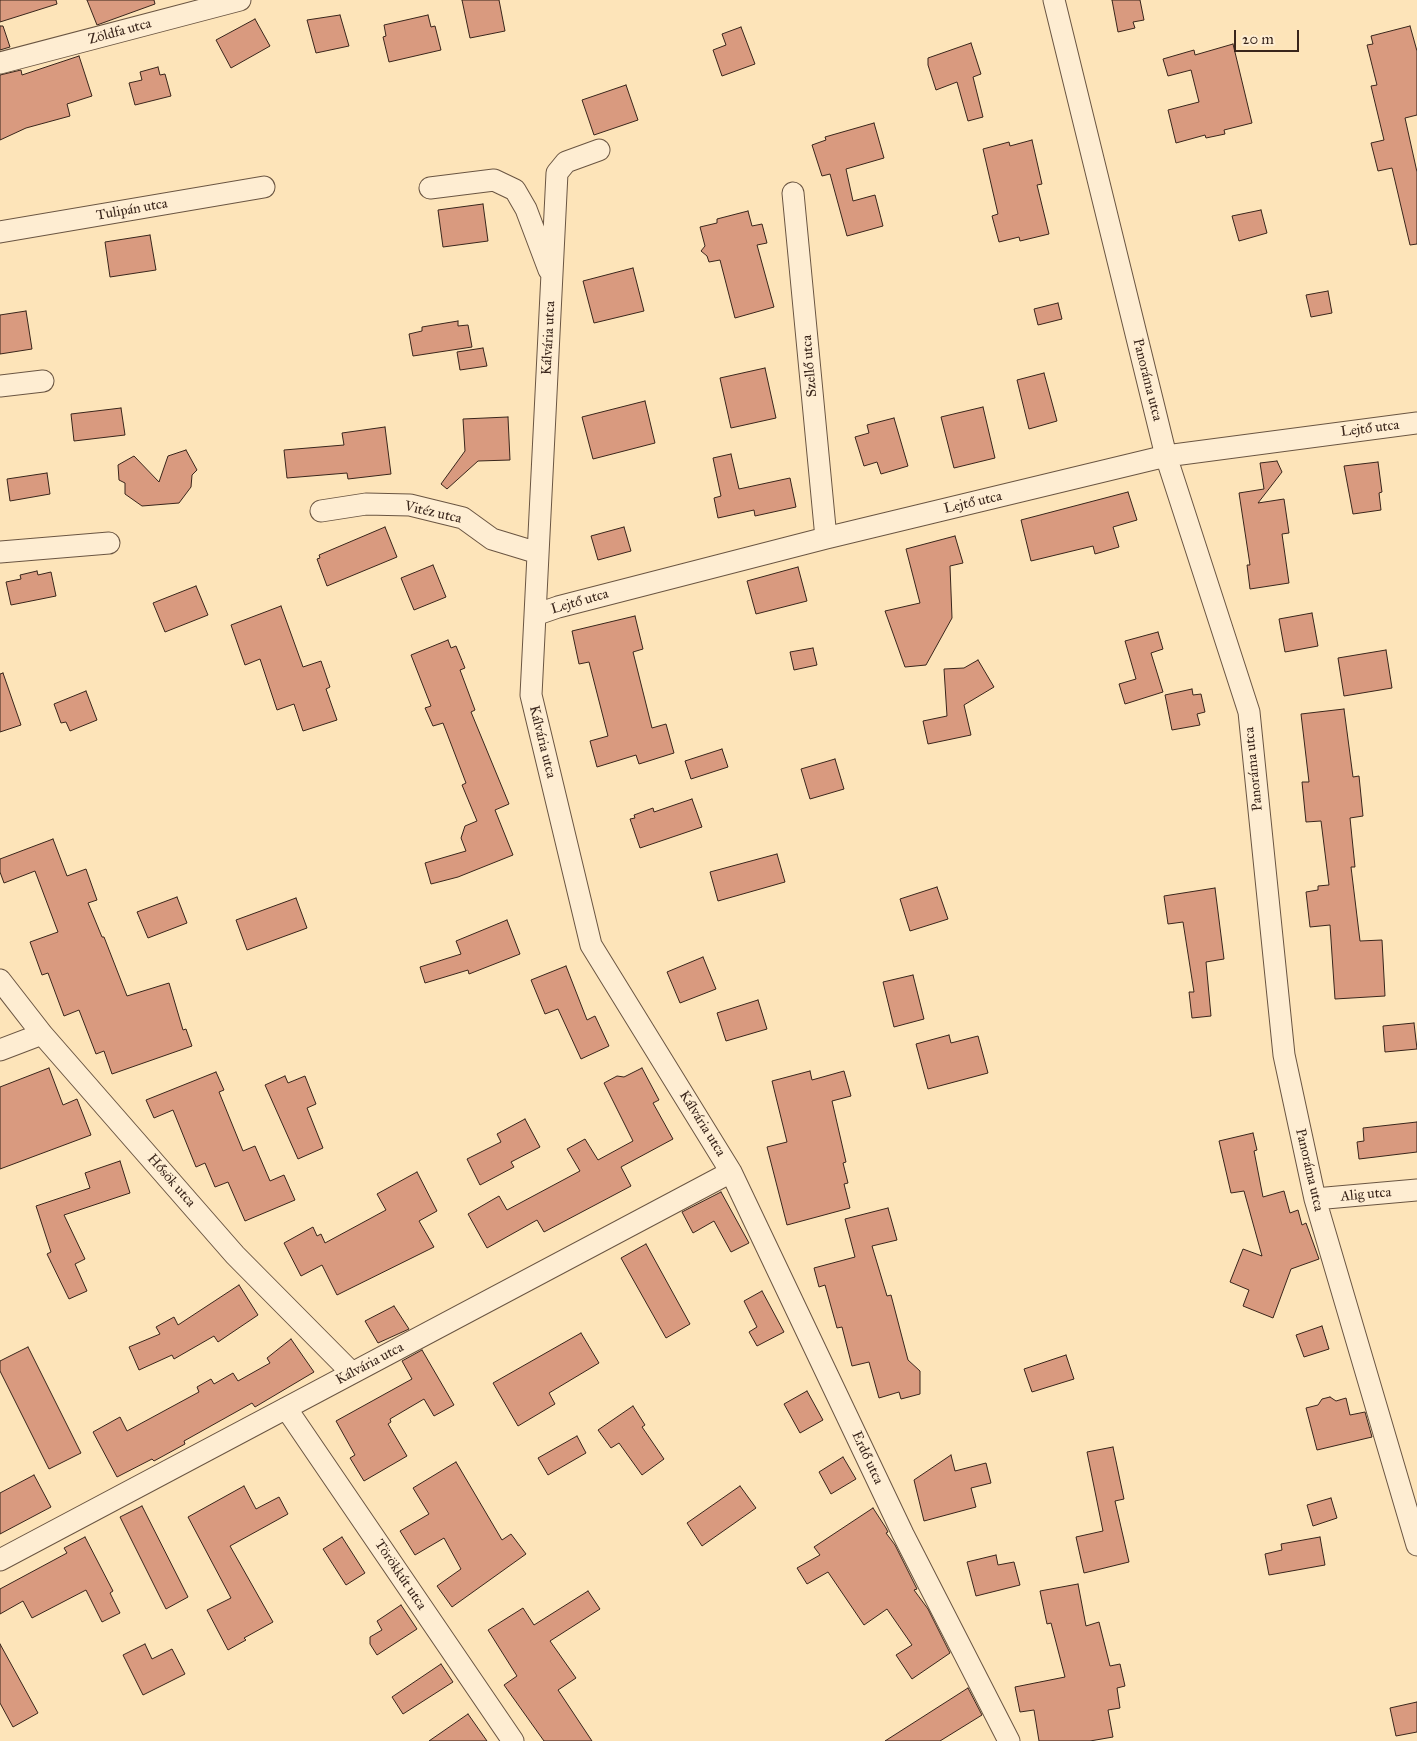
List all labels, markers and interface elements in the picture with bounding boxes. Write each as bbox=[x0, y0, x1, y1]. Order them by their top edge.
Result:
street label: Zöldfa utca bbox=[87, 16, 153, 48]
scale bar bbox=[1237, 20, 1302, 52]
text: 20 m bbox=[1242, 30, 1274, 48]
street label: Tulipán utca bbox=[95, 195, 169, 225]
street label: Kálvária utca bbox=[539, 300, 559, 376]
street label: Szellő utca bbox=[799, 334, 821, 398]
street label: Panoráma utca bbox=[1129, 337, 1165, 423]
street label: Lejtő utca bbox=[1340, 417, 1400, 441]
street label: Lejtő utca bbox=[942, 488, 1004, 518]
street label: Vitéz utca bbox=[403, 498, 463, 528]
street label: Lejtő utca bbox=[549, 586, 611, 618]
street label: Kálvária utca bbox=[525, 704, 559, 780]
street label: Panoráma utca bbox=[1241, 726, 1267, 812]
street label: Kálvária utca bbox=[675, 1088, 729, 1160]
street label: Panoráma utca bbox=[1291, 1127, 1327, 1213]
street label: Hősök utca bbox=[143, 1151, 199, 1211]
street label: Alig utca bbox=[1340, 1184, 1392, 1206]
street label: Kálvária utca bbox=[333, 1339, 407, 1389]
street label: Erdő utca bbox=[847, 1429, 887, 1487]
street label: Törökkút utca bbox=[370, 1537, 430, 1613]

